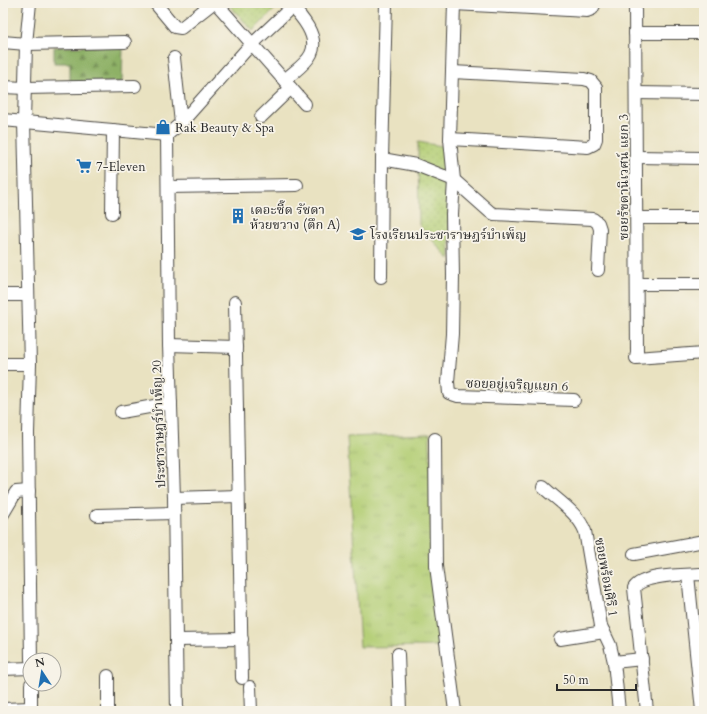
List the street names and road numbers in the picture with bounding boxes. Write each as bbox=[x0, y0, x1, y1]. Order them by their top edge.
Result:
street label: ซอยร้ขดานิเวศน์ แยก 3 bbox=[615, 114, 633, 240]
street label: ประชาราษฎร์บำเพ็ญ 20 bbox=[148, 359, 170, 488]
street label: ซอยอยู่เจริญแยก 6 bbox=[465, 374, 569, 396]
street label: ซอยพร้อมศิริ 1 bbox=[590, 536, 622, 618]

